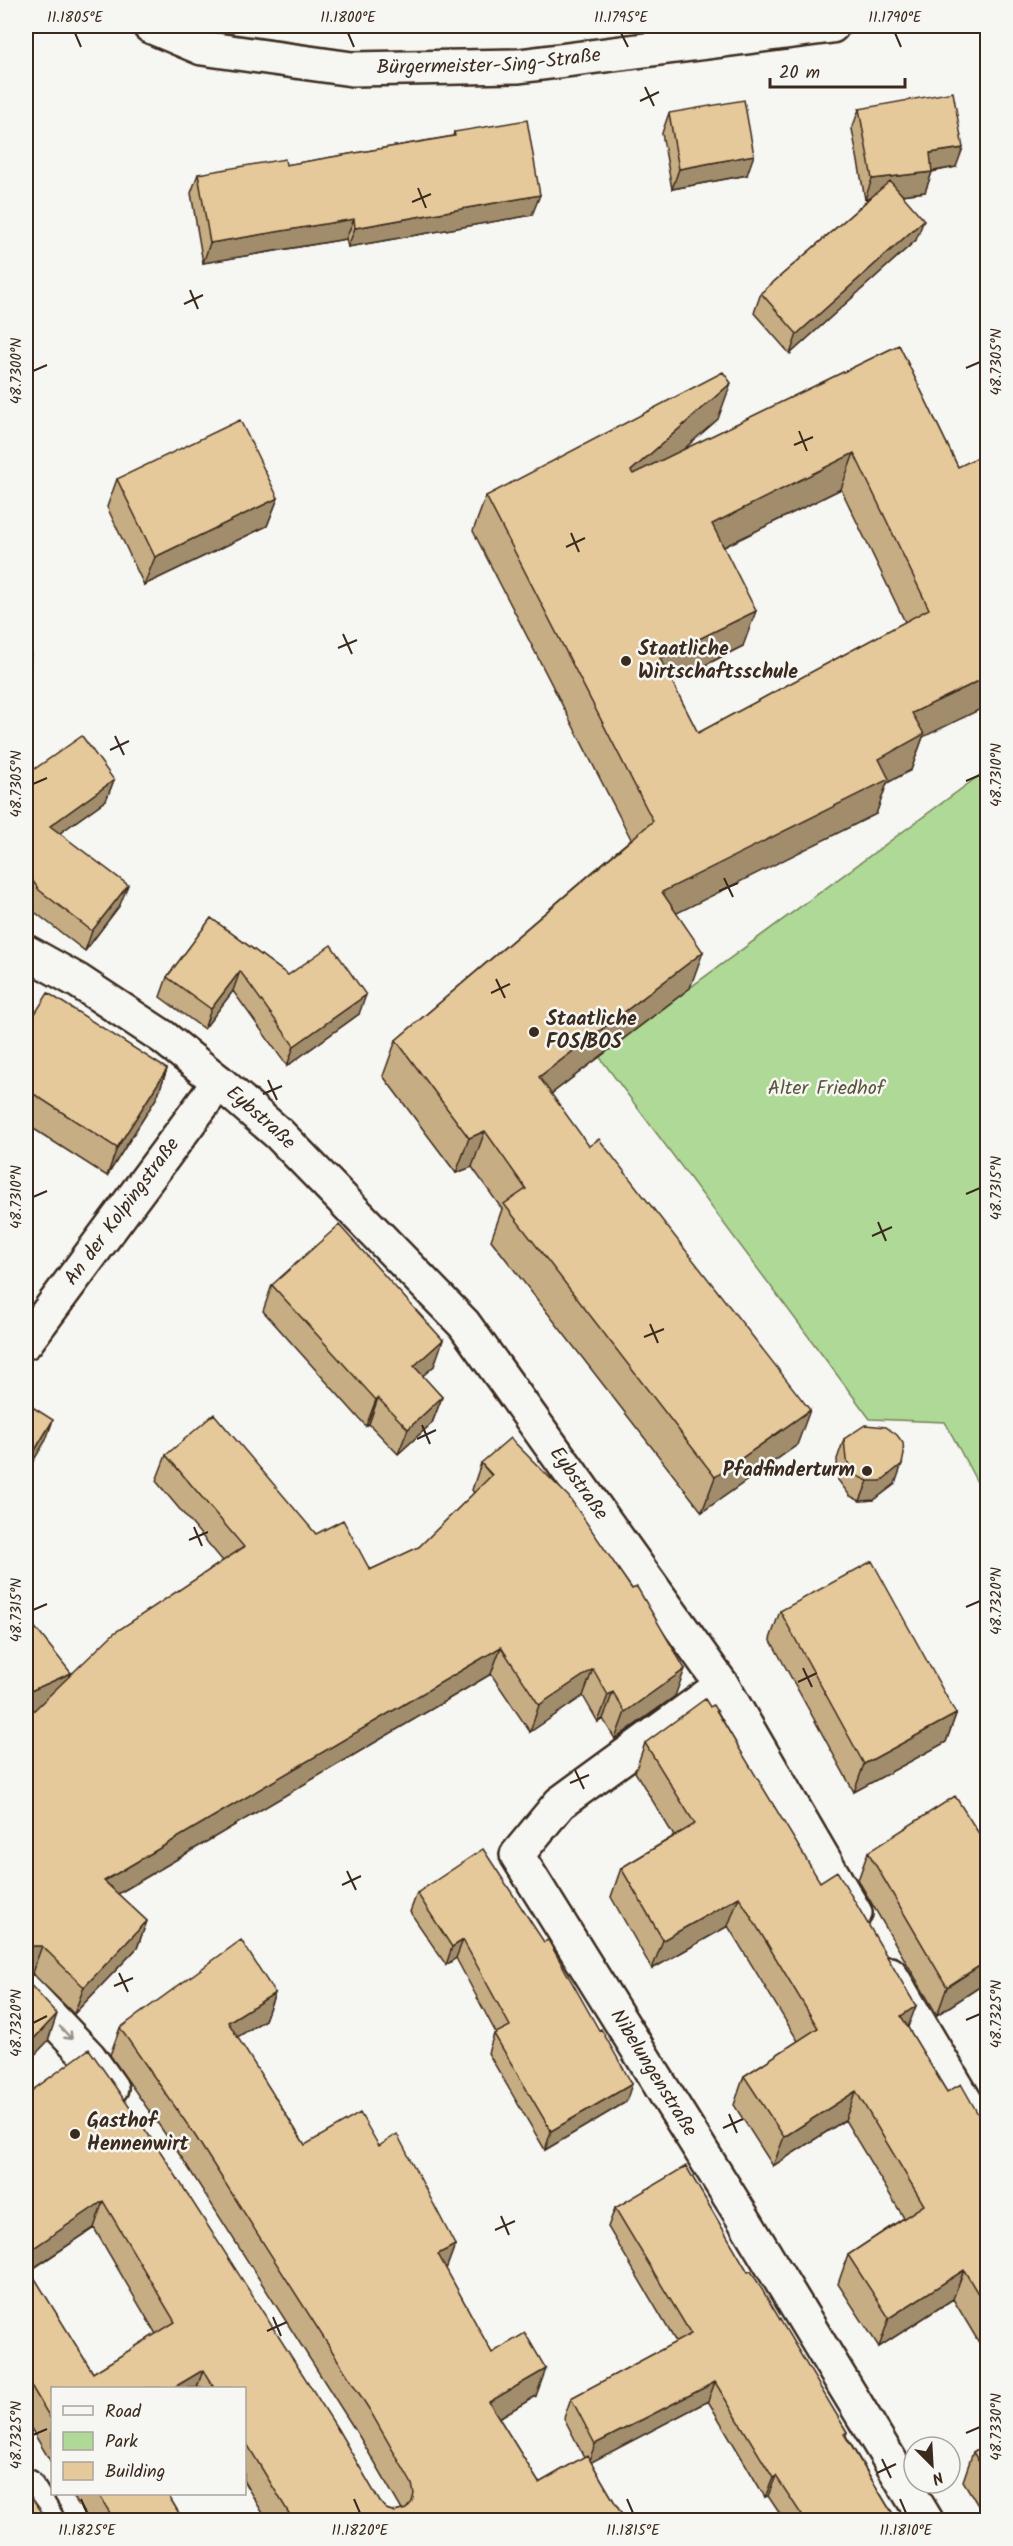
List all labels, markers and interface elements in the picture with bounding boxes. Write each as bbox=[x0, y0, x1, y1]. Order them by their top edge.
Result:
text: 11.1805°E bbox=[47, 6, 104, 30]
text: 11.1800°E bbox=[320, 6, 377, 30]
text: 11.1795°E bbox=[594, 6, 649, 30]
text: 11.1790°E bbox=[868, 6, 923, 30]
street label: Bürgermeister-Sing-Straße bbox=[376, 40, 603, 85]
scale bar bbox=[770, 51, 905, 89]
text: 20 m bbox=[779, 59, 820, 88]
text: 48.7305°N bbox=[985, 328, 1009, 396]
text: 48.7300°N bbox=[5, 338, 29, 404]
place label: Staatliche Wirtschaftsschule bbox=[638, 634, 798, 689]
marker: Staatliche Wirtschaftsschule bbox=[619, 654, 633, 668]
text: 48.7310°N bbox=[985, 743, 1009, 807]
text: 48.7305°N bbox=[5, 750, 29, 818]
place label: Staatliche FOS/BOS bbox=[546, 1004, 637, 1059]
marker: Staatliche FOS/BOS bbox=[527, 1025, 541, 1039]
park label: Alter Friedhof bbox=[768, 1073, 887, 1105]
street label: Eybstraße bbox=[218, 1078, 303, 1158]
street label: An der Kolpingstraße bbox=[57, 1131, 188, 1293]
text: 48.7315°N bbox=[985, 1156, 1009, 1220]
text: 48.7310°N bbox=[5, 1165, 29, 1229]
street label: Eybstraße bbox=[540, 1440, 616, 1527]
place label: Pfadfinderturm bbox=[723, 1455, 855, 1487]
marker: Pfadfinderturm bbox=[860, 1464, 874, 1478]
text: 48.7320°N bbox=[985, 1567, 1009, 1635]
text: 48.7315°N bbox=[5, 1578, 29, 1642]
text: 48.7325°N bbox=[985, 1980, 1009, 2048]
text: 48.7320°N bbox=[5, 1989, 29, 2057]
street label: Nibelungenstraße bbox=[601, 2003, 705, 2143]
one-way arrow bbox=[59, 2025, 73, 2040]
place label: Gasthof Hennenwirt bbox=[87, 2106, 189, 2161]
marker: Gasthof Hennenwirt bbox=[68, 2127, 82, 2141]
legend bbox=[51, 2387, 246, 2495]
text: 48.7330°N bbox=[985, 2393, 1009, 2461]
text: Road bbox=[105, 2398, 142, 2427]
text: 48.7325°N bbox=[5, 2401, 29, 2469]
text: Park bbox=[105, 2428, 138, 2457]
north arrow bbox=[902, 2435, 962, 2495]
text: Building bbox=[105, 2458, 165, 2487]
text: N bbox=[928, 2464, 947, 2491]
text: 11.1825°E bbox=[58, 2519, 117, 2543]
text: 11.1820°E bbox=[332, 2519, 390, 2543]
text: 11.1815°E bbox=[606, 2519, 661, 2543]
text: 11.1810°E bbox=[880, 2519, 934, 2543]

